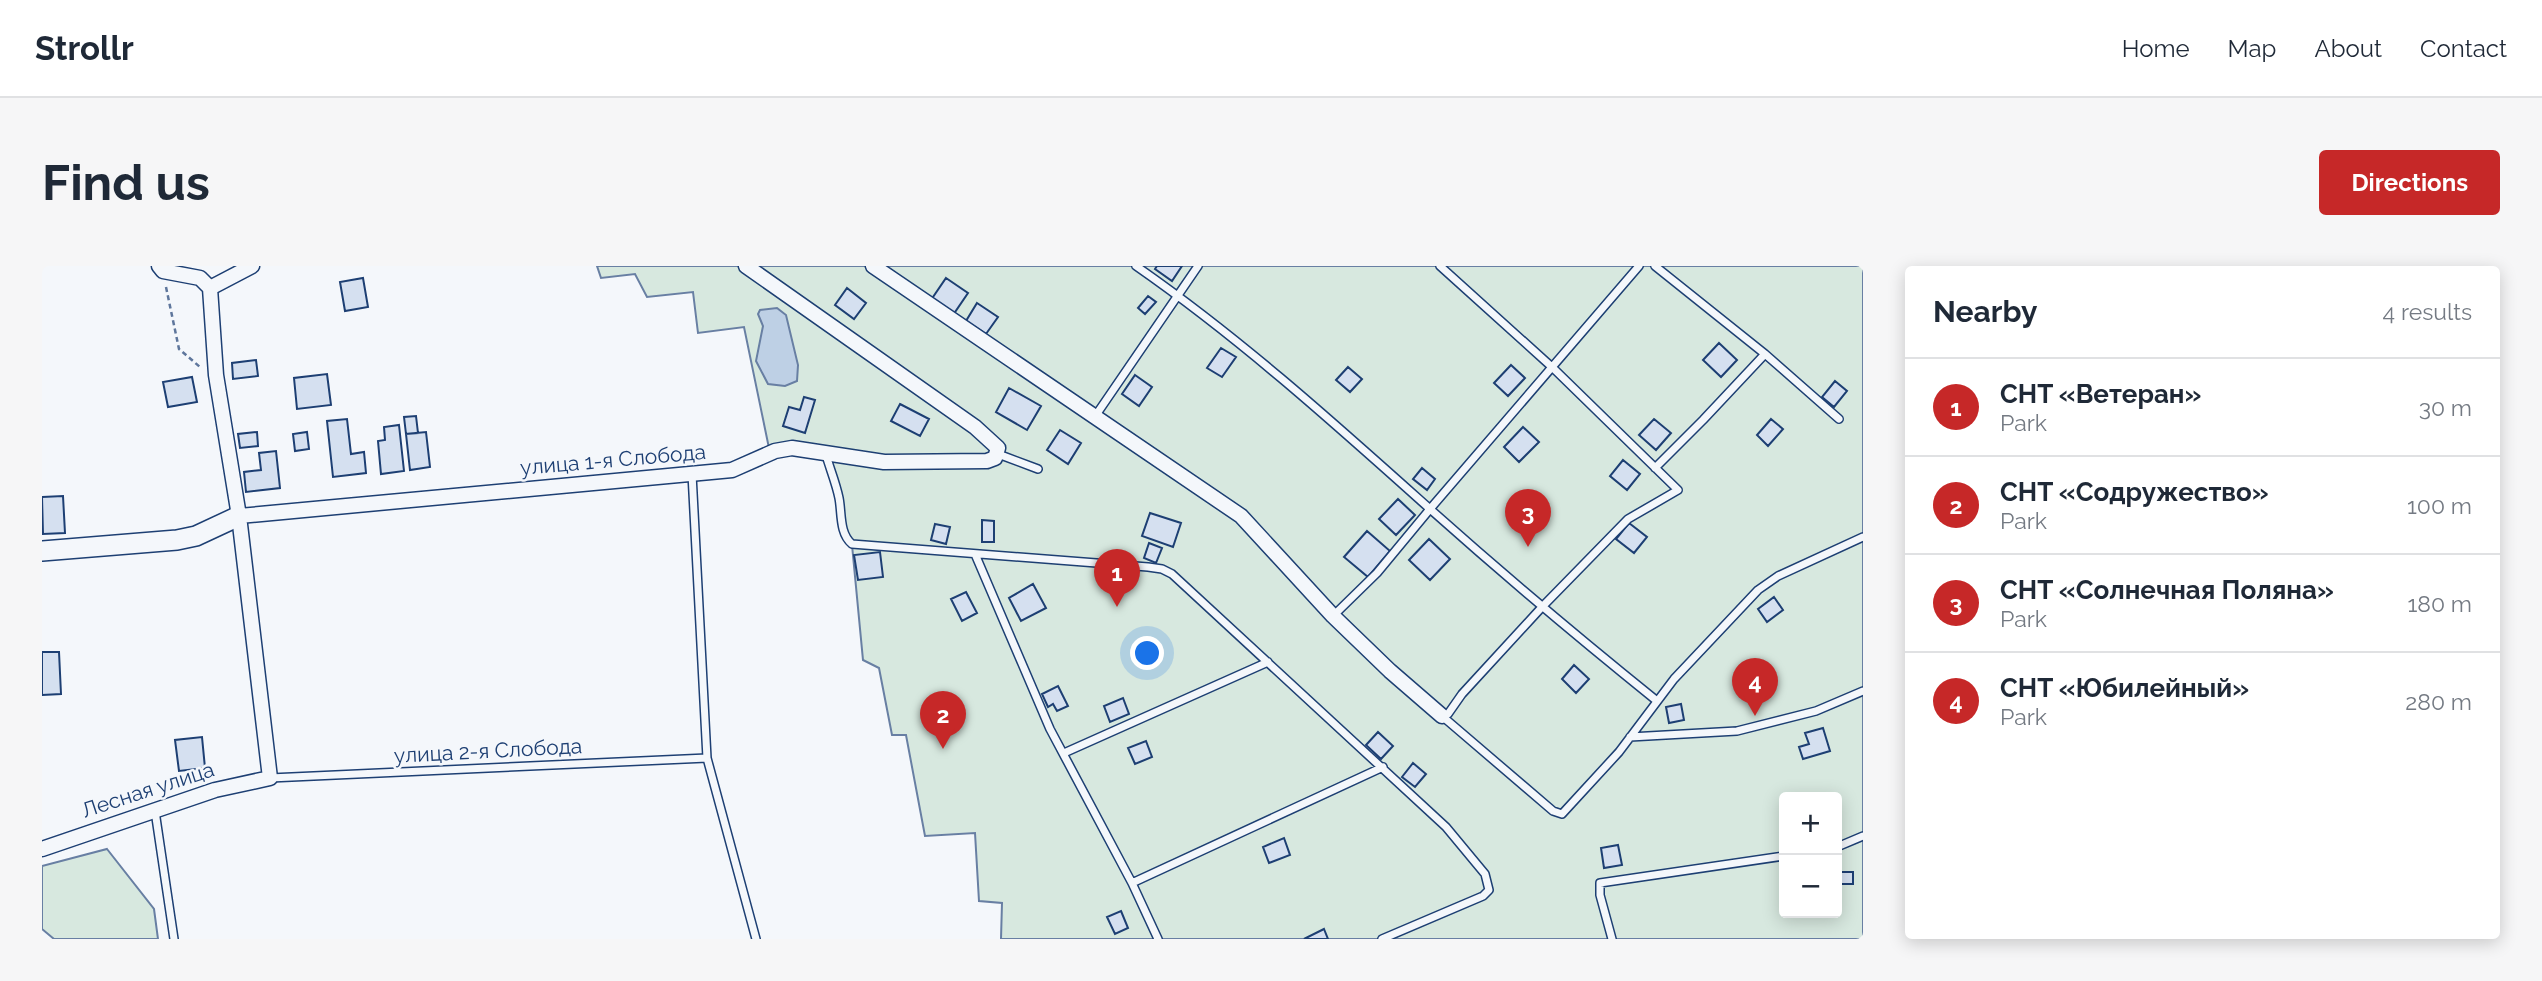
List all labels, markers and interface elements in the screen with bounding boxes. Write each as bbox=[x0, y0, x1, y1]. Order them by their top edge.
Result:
text: Strollr bbox=[35, 29, 134, 68]
text: Home bbox=[2122, 34, 2190, 63]
text: Map bbox=[2228, 34, 2276, 63]
text: About bbox=[2314, 34, 2382, 63]
text: Contact bbox=[2420, 34, 2507, 63]
button: Directions bbox=[2319, 150, 2500, 215]
text: Find us bbox=[42, 154, 210, 211]
text: Nearby bbox=[1933, 294, 2037, 329]
text: 4 results bbox=[2383, 298, 2472, 325]
text: СНТ «Ветеран» bbox=[2000, 379, 2201, 409]
text: 1 bbox=[1950, 394, 1962, 421]
text: 30 m bbox=[2419, 394, 2472, 421]
text: Park bbox=[2000, 409, 2047, 436]
street label: улица 1-я Слобода bbox=[519, 439, 707, 480]
text: СНТ «Содружество» bbox=[2000, 477, 2269, 507]
pin: 3 bbox=[1505, 489, 1551, 547]
text: 2 bbox=[1950, 492, 1962, 519]
text: 100 m bbox=[2407, 492, 2472, 519]
text: Park bbox=[2000, 507, 2047, 534]
pin: 1 bbox=[1094, 549, 1140, 607]
text: СНТ «Солнечная Поляна» bbox=[2000, 575, 2334, 605]
text: 3 bbox=[1950, 590, 1962, 617]
text: 180 m bbox=[2407, 590, 2472, 617]
text: Park bbox=[2000, 605, 2047, 632]
your location bbox=[1130, 636, 1164, 670]
pin: 4 bbox=[1732, 658, 1778, 716]
text: СНТ «Юбилейный» bbox=[2000, 673, 2249, 703]
text: 4 bbox=[1949, 688, 1963, 715]
text: 280 m bbox=[2405, 688, 2472, 715]
pin: 2 bbox=[920, 691, 966, 749]
text: Park bbox=[2000, 703, 2047, 730]
street label: улица 2-я Слобода bbox=[393, 733, 583, 768]
street label: Лесная улица bbox=[78, 756, 217, 823]
map controls bbox=[1779, 792, 1842, 918]
button: + bbox=[1779, 792, 1842, 855]
button: − bbox=[1779, 855, 1842, 918]

